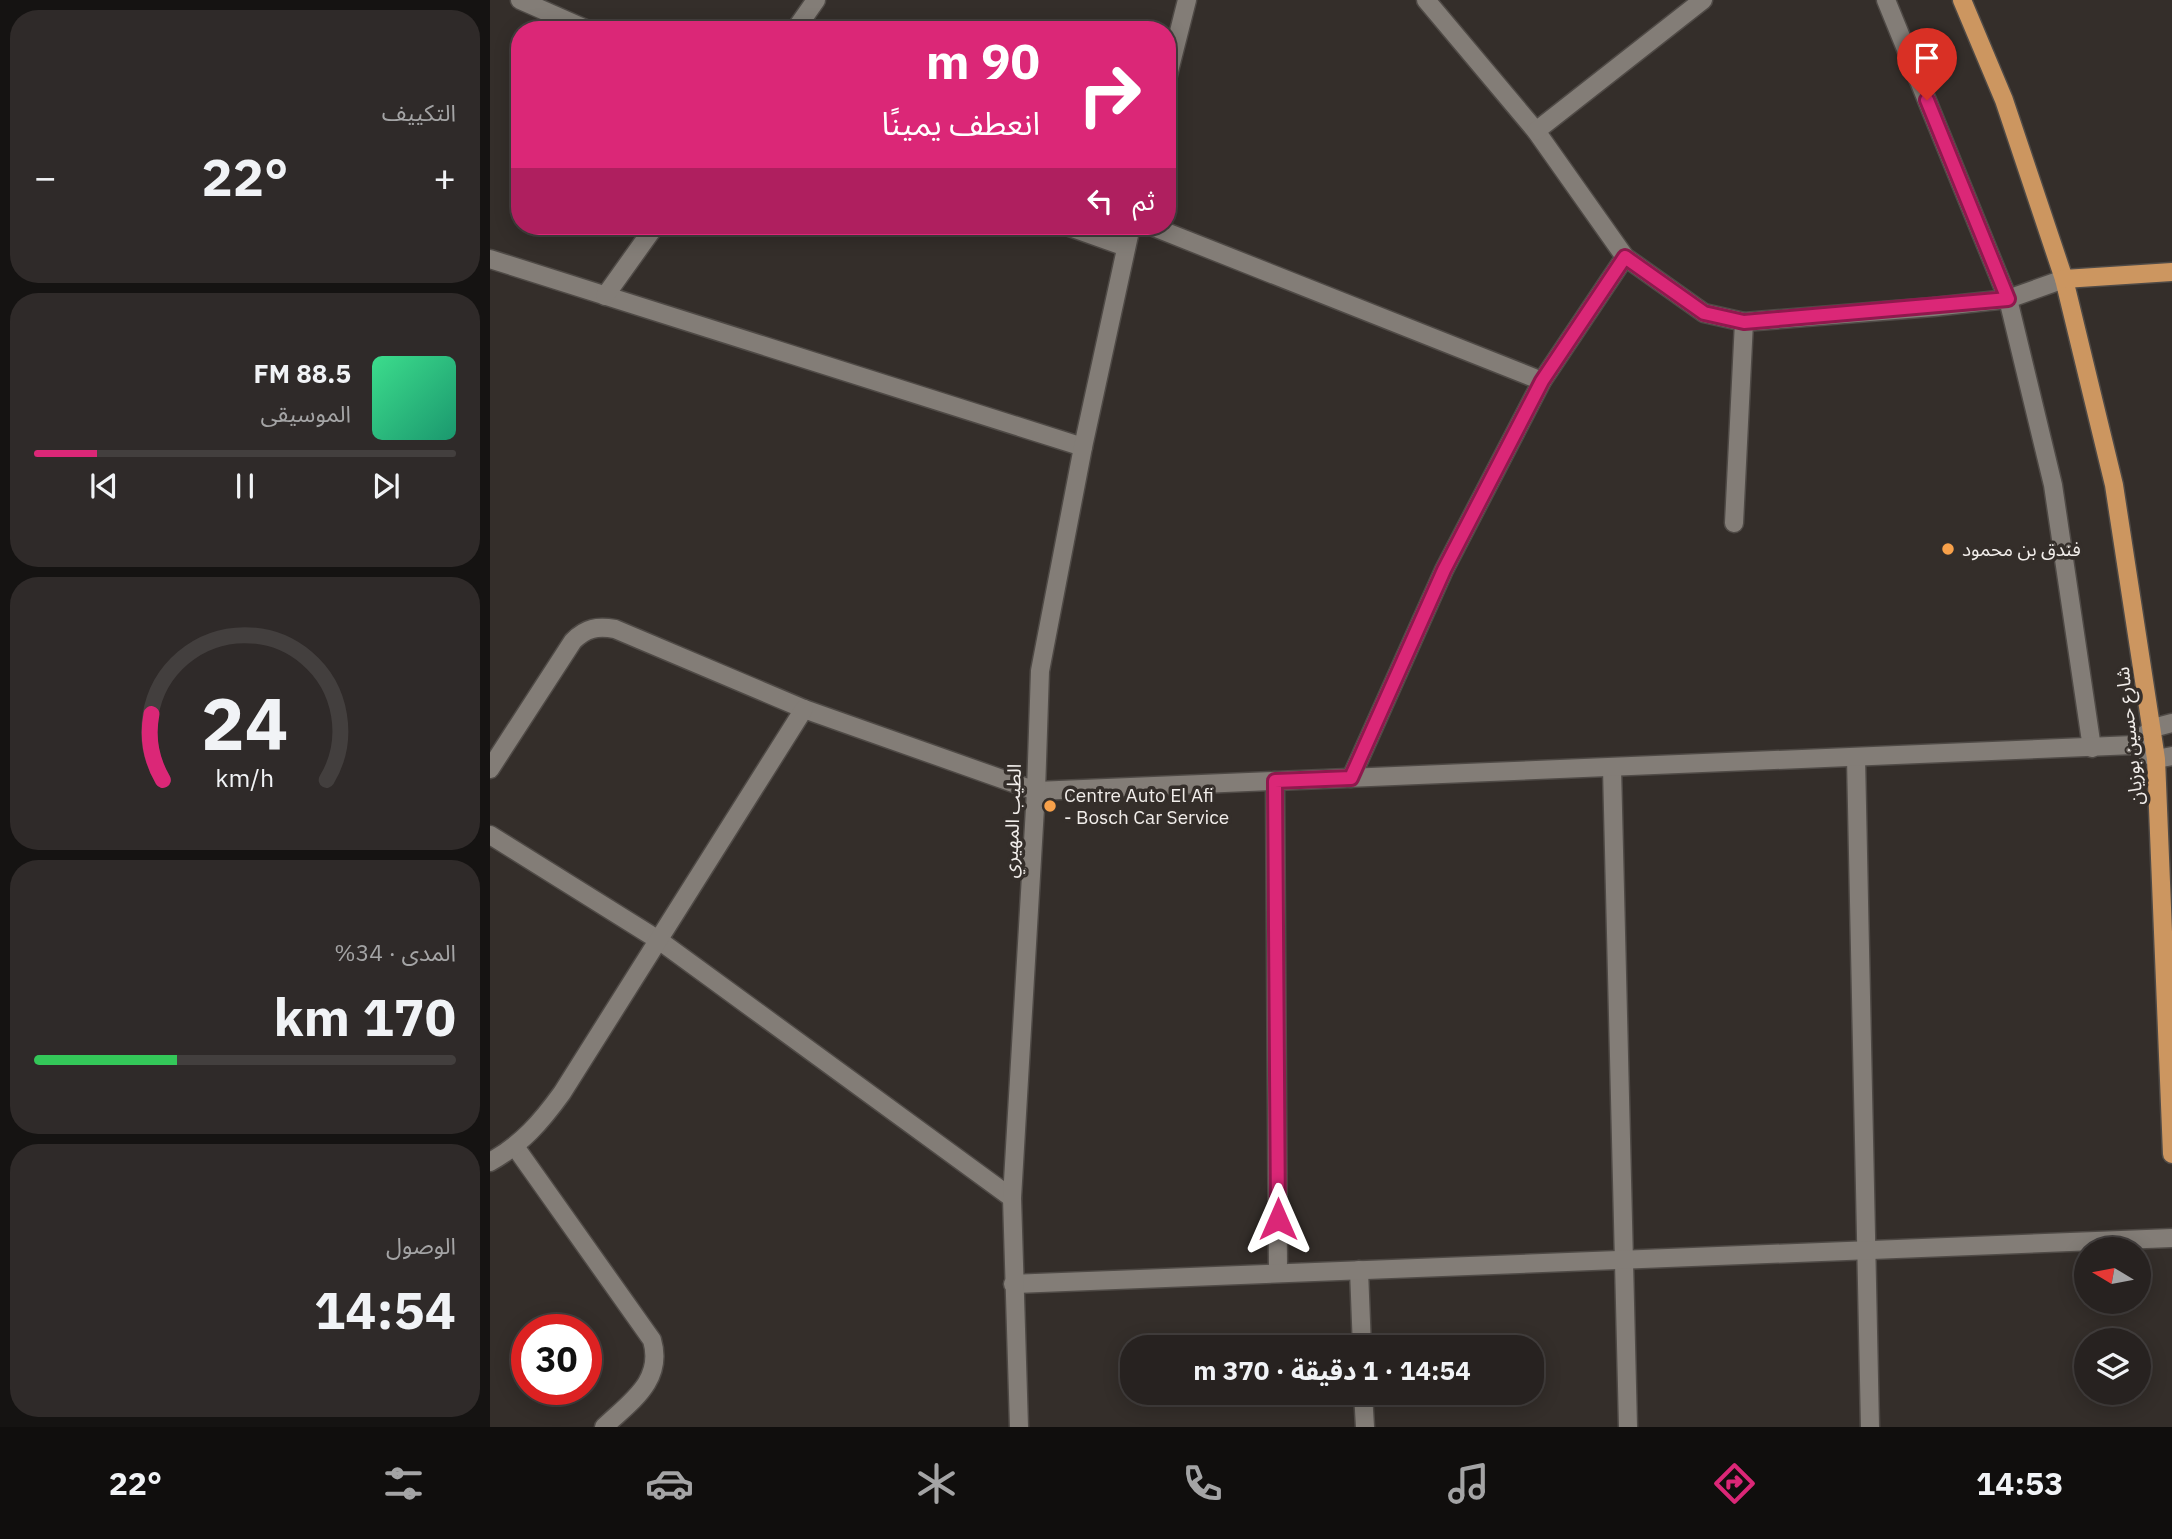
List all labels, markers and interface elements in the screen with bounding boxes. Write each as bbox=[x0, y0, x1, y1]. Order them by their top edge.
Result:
pin bbox=[1897, 28, 1957, 100]
text: 90 m bbox=[926, 29, 1040, 92]
icon: arrive bbox=[1908, 39, 1946, 77]
icon: right bbox=[1064, 49, 1155, 140]
text: التكييف bbox=[382, 97, 456, 127]
text: انعطف يمينًا bbox=[881, 102, 1040, 144]
text: 22° bbox=[202, 143, 288, 210]
text: − bbox=[34, 152, 57, 201]
text: + bbox=[433, 152, 456, 201]
icon: left bbox=[1081, 182, 1119, 220]
text: ثم bbox=[1133, 183, 1155, 217]
text: 88.5 FM bbox=[253, 356, 351, 390]
text: الموسيقى bbox=[260, 398, 351, 428]
icon: previous bbox=[85, 467, 123, 505]
icon: pause bbox=[226, 467, 264, 505]
icon: next bbox=[367, 467, 405, 505]
place label: فندق بن محمود bbox=[1962, 537, 2081, 561]
marker: فندق بن محمود bbox=[1940, 541, 1956, 557]
street label: شارع حسين بوزيان bbox=[2110, 665, 2150, 806]
text: 24 bbox=[201, 675, 289, 770]
text: km/h bbox=[216, 760, 274, 793]
street label: الطيب المهيري bbox=[998, 763, 1029, 879]
place label: Centre Auto El Afi - Bosch Car Service bbox=[1064, 783, 1229, 829]
marker: Centre Auto El Afi - Bosch Car Service bbox=[1042, 798, 1058, 814]
text: المدى · 34% bbox=[334, 937, 456, 967]
text: 170 km bbox=[274, 983, 456, 1050]
position arrow bbox=[1241, 1182, 1315, 1256]
text: الوصول bbox=[386, 1230, 456, 1260]
north arrow bbox=[2074, 1237, 2151, 1314]
map controls bbox=[2074, 1237, 2151, 1405]
text: 14:54 bbox=[314, 1276, 456, 1343]
speed limit sign: 30 bbox=[511, 1314, 602, 1405]
button: layers bbox=[2074, 1328, 2151, 1405]
text: 14:54 · 1 دقيقة · 370 m bbox=[1193, 1353, 1471, 1387]
icon: filters bbox=[379, 1459, 428, 1508]
icon: car bbox=[645, 1459, 694, 1508]
icon: climate bbox=[912, 1459, 961, 1508]
icon: phone bbox=[1178, 1459, 1227, 1508]
icon: music bbox=[1444, 1459, 1493, 1508]
icon: directions bbox=[1710, 1459, 1759, 1508]
text: 22° bbox=[109, 1462, 162, 1504]
text: 14:53 bbox=[1976, 1462, 2063, 1504]

